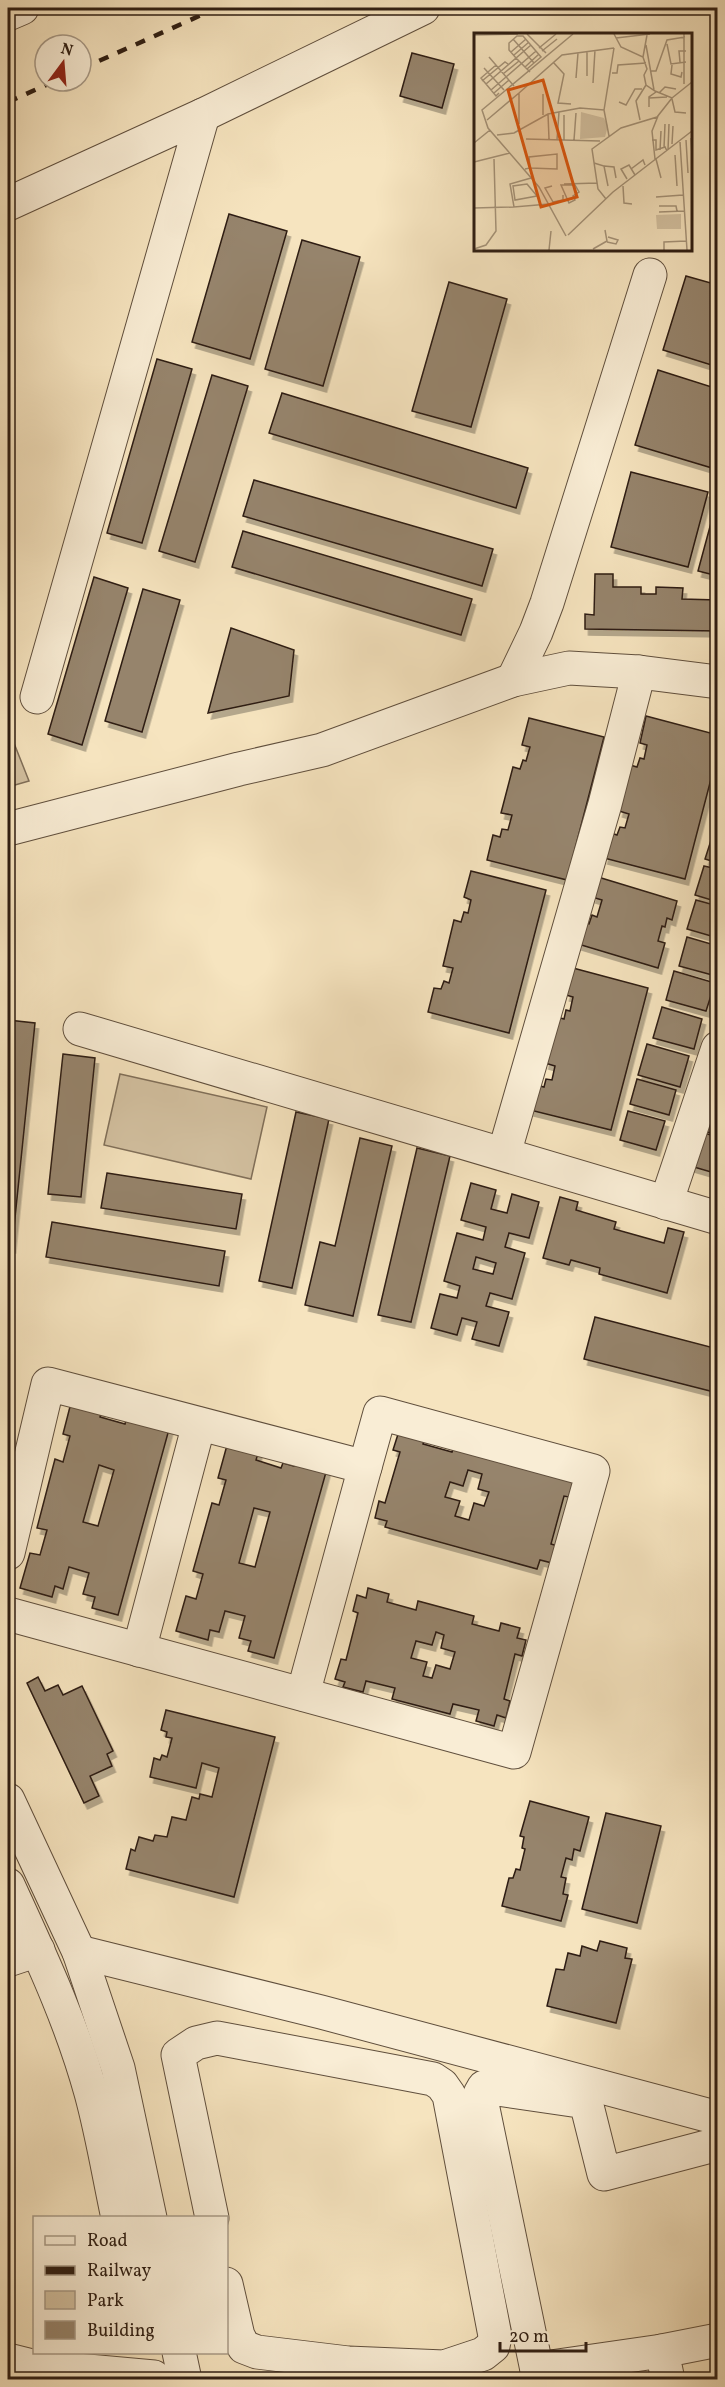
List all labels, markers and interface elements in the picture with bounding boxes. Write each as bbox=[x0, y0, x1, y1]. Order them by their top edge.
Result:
north arrow bbox=[33, 33, 93, 93]
inset map bbox=[474, 33, 692, 250]
text: N bbox=[58, 38, 76, 63]
legend bbox=[33, 2216, 228, 2354]
text: Road bbox=[87, 2229, 128, 2254]
text: Railway bbox=[87, 2259, 151, 2284]
text: Park bbox=[87, 2289, 124, 2314]
scale bar bbox=[500, 2315, 586, 2353]
text: Building bbox=[87, 2319, 155, 2344]
text: 20 m bbox=[509, 2325, 549, 2350]

